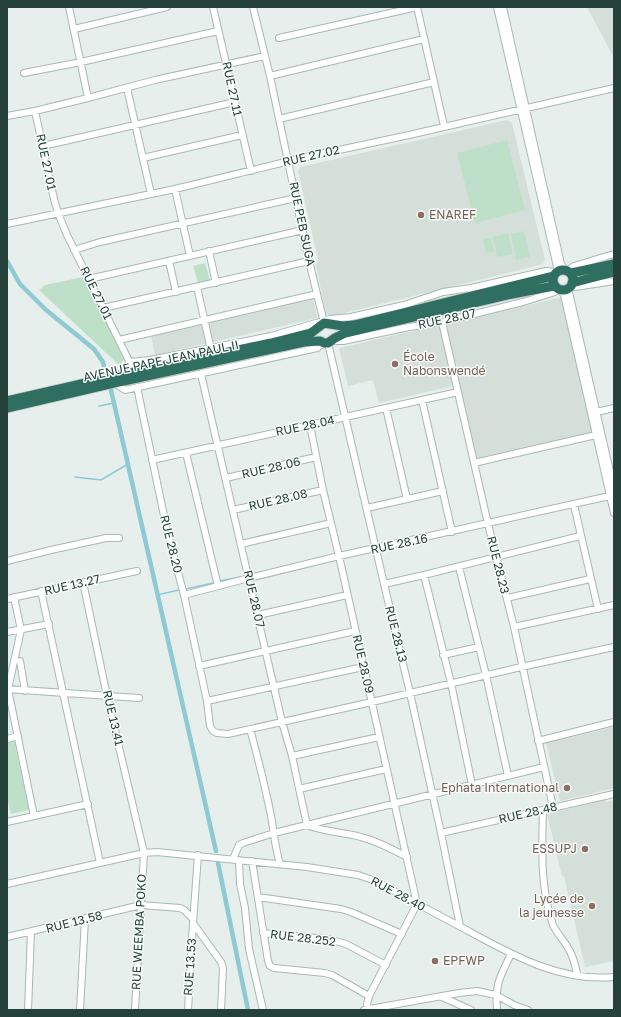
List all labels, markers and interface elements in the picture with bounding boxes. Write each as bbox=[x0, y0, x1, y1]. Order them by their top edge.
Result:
street label: RUE 27.11 bbox=[219, 60, 246, 118]
street label: RUE 27.01 bbox=[33, 132, 60, 192]
street label: RUE 27.02 bbox=[281, 142, 341, 169]
street label: RUE PEB SUGA bbox=[286, 180, 319, 268]
place label: ENAREF bbox=[429, 207, 476, 222]
marker: ENAREF bbox=[416, 210, 426, 220]
street label: RUE 27.01 bbox=[77, 264, 116, 322]
street label: RUE 28.07 bbox=[417, 305, 477, 332]
street label: AVENUE PAPE JEAN PAUL II bbox=[82, 337, 240, 384]
place label: École Nabonswendé bbox=[403, 349, 486, 378]
marker: École Nabonswendé bbox=[390, 359, 400, 369]
street label: RUE 28.04 bbox=[274, 412, 336, 439]
street label: RUE 28.06 bbox=[240, 453, 302, 482]
street label: RUE 28.08 bbox=[247, 485, 309, 514]
street label: RUE 28.20 bbox=[157, 513, 186, 575]
street label: RUE 28.16 bbox=[369, 530, 429, 557]
street label: RUE 28.23 bbox=[484, 534, 513, 595]
street label: RUE 28.07 bbox=[241, 569, 268, 629]
street label: RUE 13.27 bbox=[42, 571, 101, 598]
street label: RUE 28.13 bbox=[382, 604, 411, 664]
street label: RUE 28.09 bbox=[349, 633, 378, 695]
street label: RUE 13.41 bbox=[100, 689, 127, 747]
place label: Ephata International bbox=[441, 780, 559, 795]
marker: Ephata International bbox=[562, 783, 572, 793]
street label: RUE 28.48 bbox=[497, 798, 559, 827]
place label: ESSUPJ bbox=[532, 841, 577, 856]
marker: ESSUPJ bbox=[580, 844, 590, 854]
street label: RUE WEEMBA POKO bbox=[128, 873, 149, 990]
street label: RUE 28.40 bbox=[368, 873, 428, 914]
place label: Lycée de la jeunesse bbox=[519, 891, 584, 920]
marker: Lycée de la jeunesse bbox=[587, 901, 597, 911]
street label: RUE 13.58 bbox=[44, 907, 104, 936]
street label: RUE 28.252 bbox=[269, 926, 337, 949]
street label: RUE 13.53 bbox=[180, 938, 199, 996]
place label: EPFWP bbox=[443, 953, 485, 968]
marker: EPFWP bbox=[430, 956, 440, 966]

